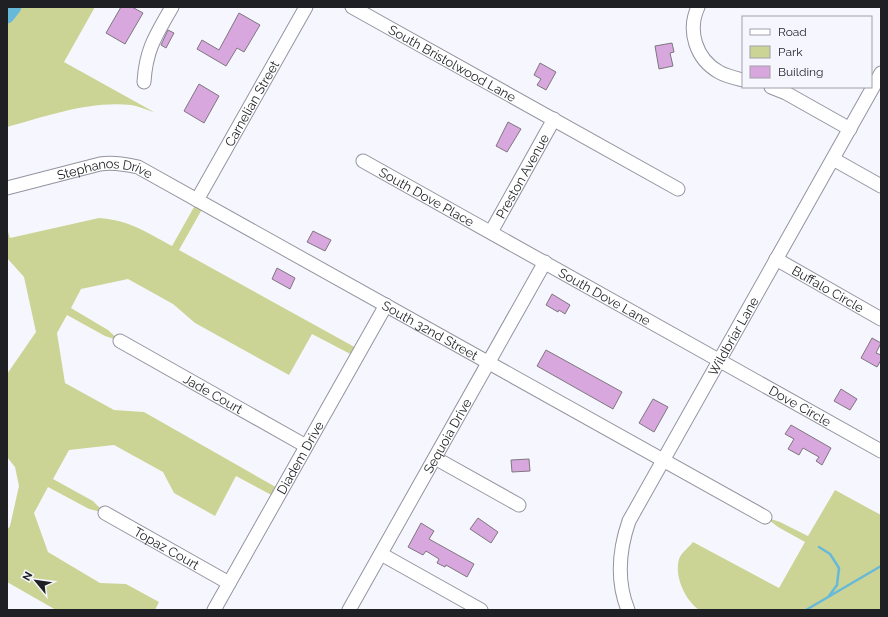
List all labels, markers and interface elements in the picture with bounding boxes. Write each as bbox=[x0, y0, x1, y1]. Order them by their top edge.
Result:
legend bbox=[742, 16, 872, 88]
street label: South Bristolwood Lane bbox=[386, 22, 519, 105]
text: Road bbox=[778, 25, 807, 39]
text: Park bbox=[778, 45, 803, 59]
street label: Carnelian Street bbox=[222, 57, 283, 149]
text: Building bbox=[778, 65, 824, 79]
street label: Preston Avenue bbox=[493, 131, 552, 221]
street label: Stephanos Drive bbox=[55, 156, 156, 183]
street label: South Dove Place bbox=[376, 165, 477, 230]
street label: Buffalo Circle bbox=[789, 263, 867, 316]
street label: South Dove Lane bbox=[556, 265, 653, 329]
street label: Wildbriar Lane bbox=[705, 294, 762, 379]
street label: South 32nd Street bbox=[379, 298, 481, 364]
street label: Jade Court bbox=[181, 371, 246, 417]
street label: Dove Circle bbox=[766, 383, 834, 430]
street label: Sequoia Drive bbox=[421, 396, 475, 476]
street label: Diadem Drive bbox=[274, 418, 327, 497]
street label: Topaz Court bbox=[131, 524, 202, 573]
north arrow bbox=[16, 561, 56, 601]
text: N bbox=[20, 570, 35, 583]

